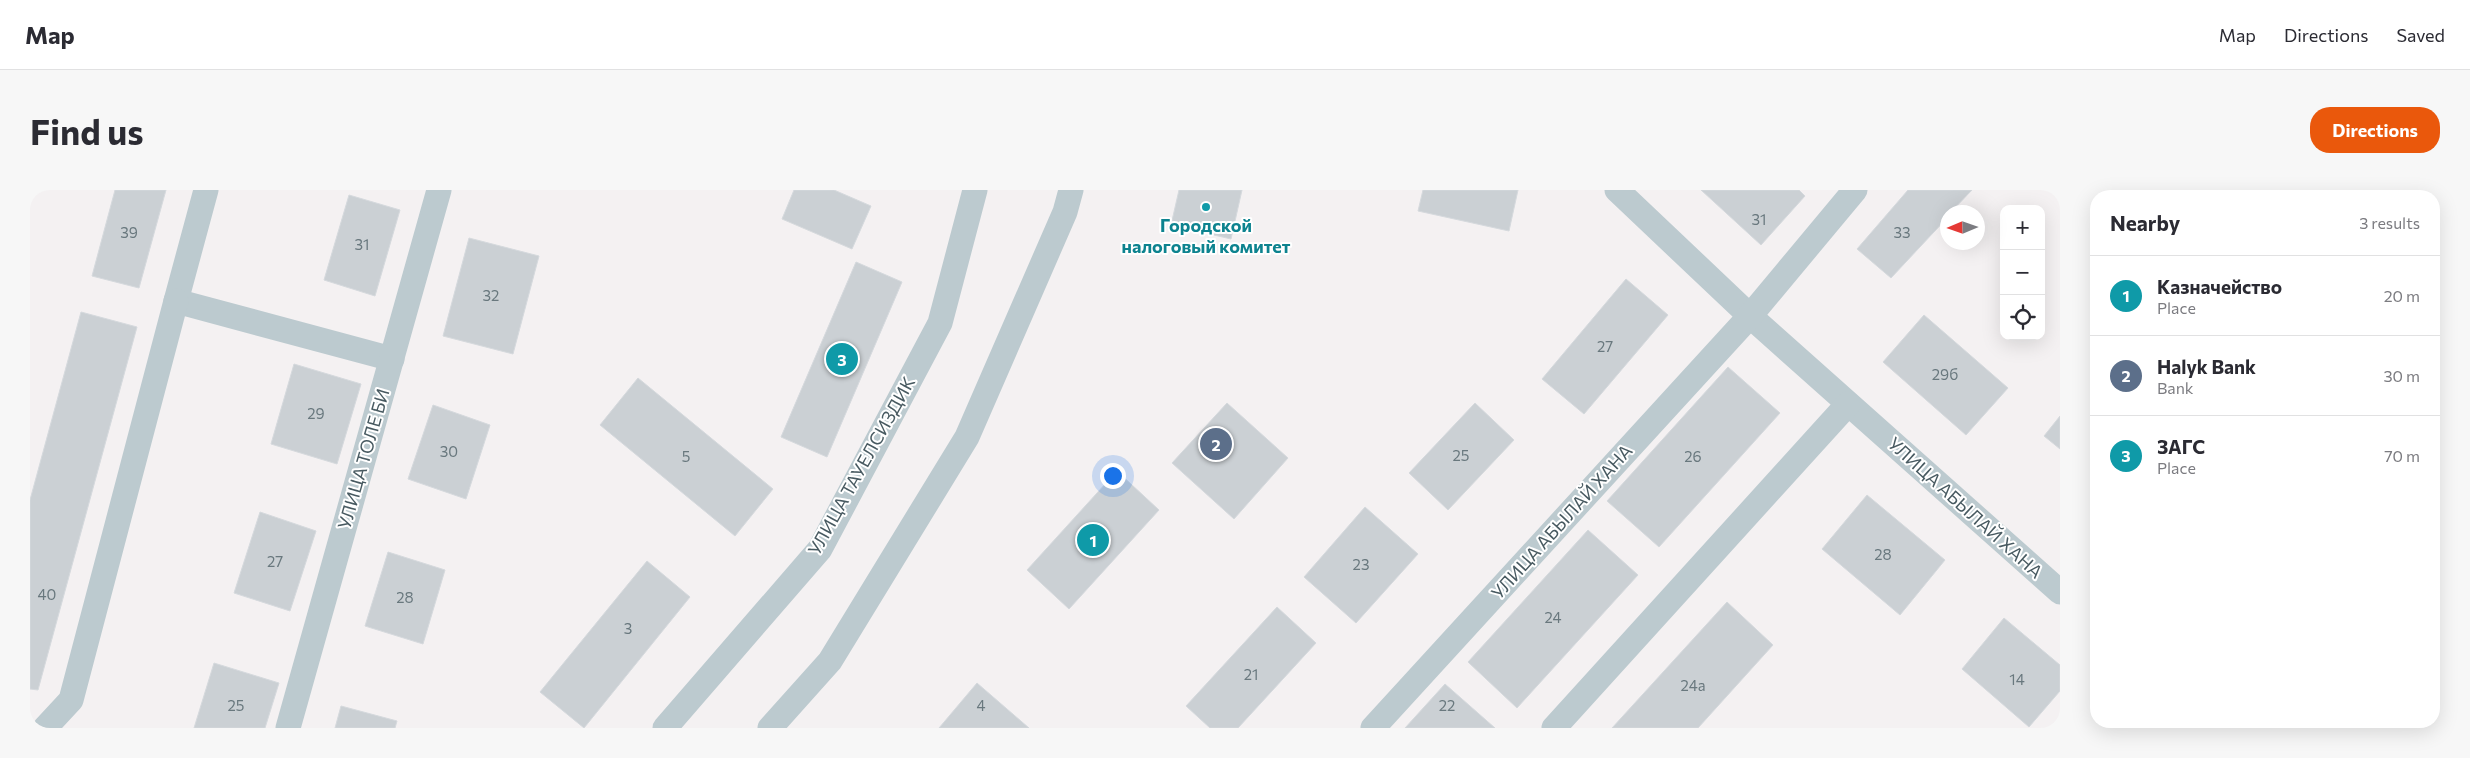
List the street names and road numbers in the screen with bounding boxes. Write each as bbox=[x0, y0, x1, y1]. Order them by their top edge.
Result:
street label: УЛИЦА ТАУЕЛСИЗДИК bbox=[803, 372, 919, 559]
street label: УЛИЦА ТОЛЕ БИ bbox=[332, 386, 394, 532]
street label: УЛИЦА АБЫЛАЙ ХАНА bbox=[1884, 432, 2048, 583]
street label: УЛИЦА АБЫЛАЙ ХАНА bbox=[1486, 439, 1637, 603]

